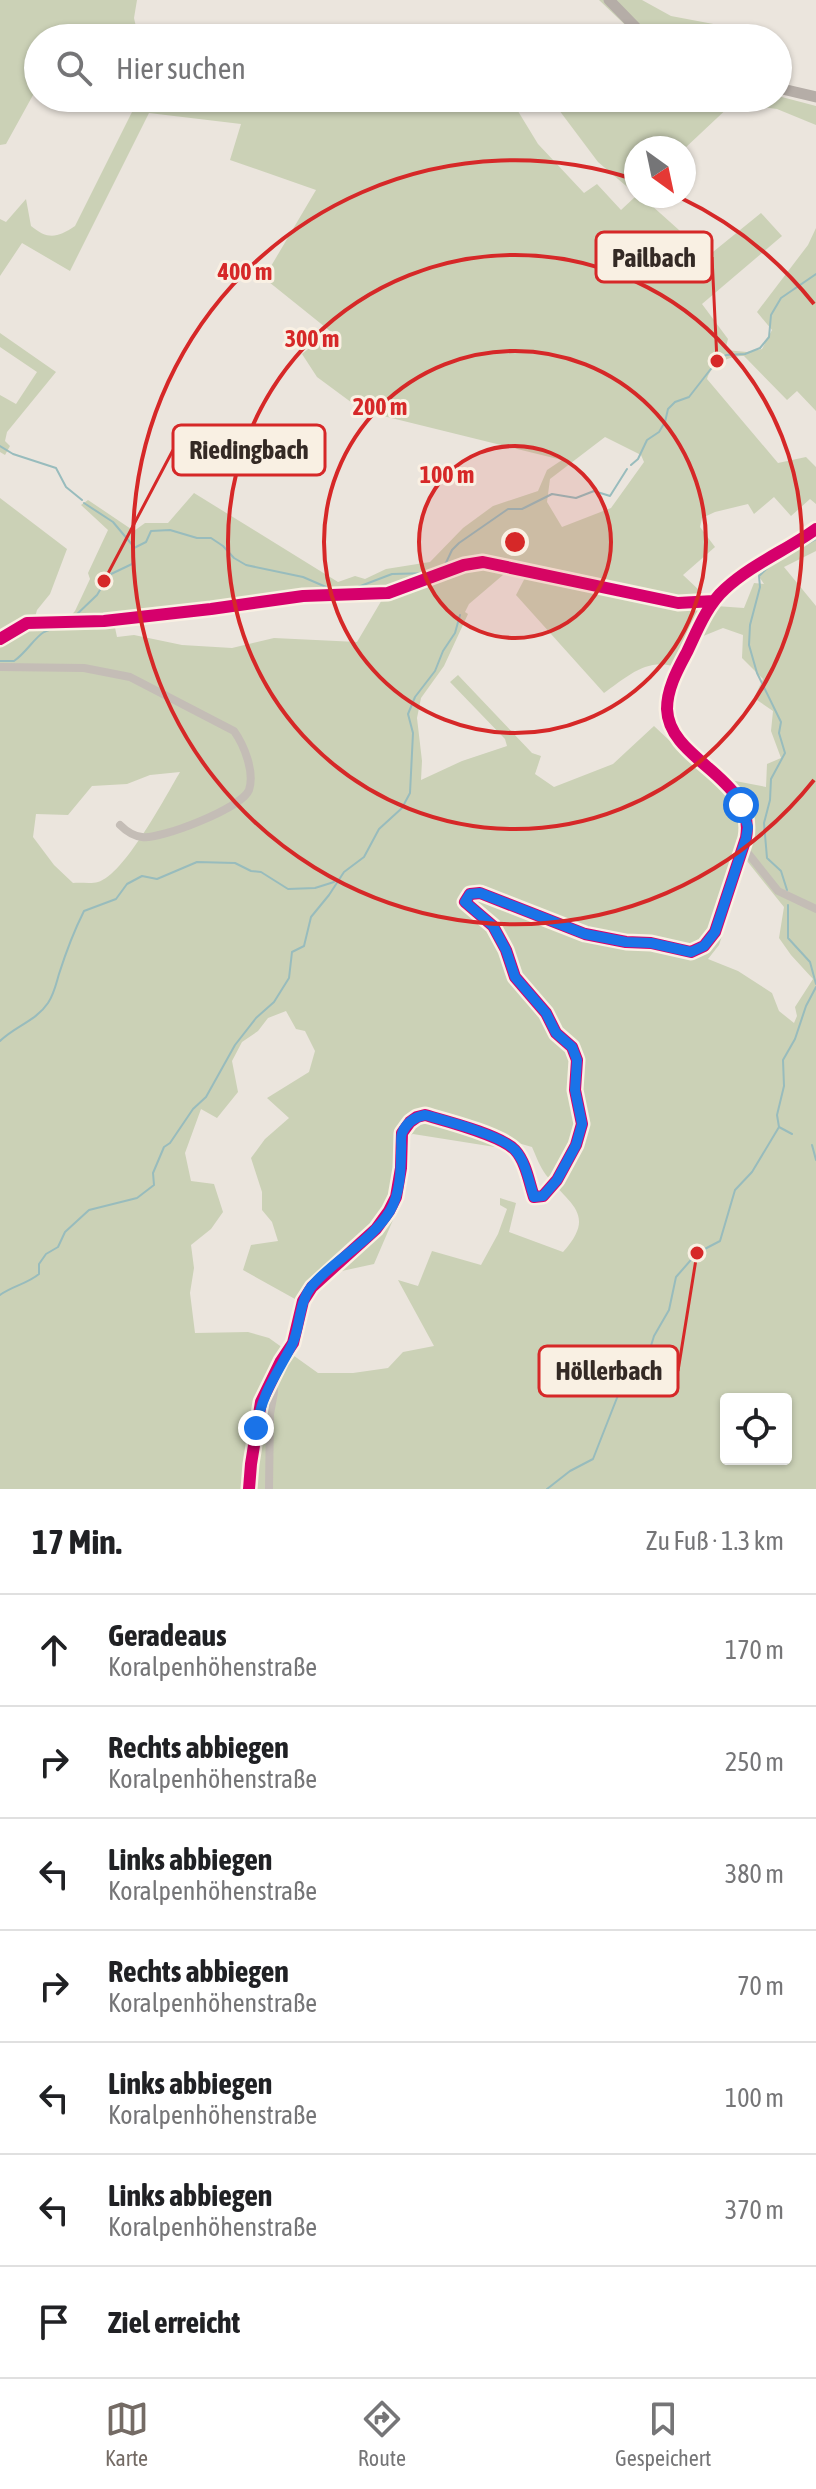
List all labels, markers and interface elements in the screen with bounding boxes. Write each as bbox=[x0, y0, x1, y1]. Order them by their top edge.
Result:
search box bbox=[24, 24, 792, 112]
icon: search bbox=[52, 46, 96, 90]
text: Hier suchen bbox=[116, 51, 246, 85]
north arrow bbox=[624, 136, 696, 208]
callout: Pailbach bbox=[596, 232, 712, 282]
text: Pailbach bbox=[612, 243, 696, 273]
text: 400 m bbox=[217, 258, 272, 285]
text: 300 m bbox=[285, 325, 339, 352]
text: 200 m bbox=[353, 393, 407, 420]
callout: Riedingbach bbox=[173, 425, 325, 475]
text: Riedingbach bbox=[189, 435, 309, 465]
text: 100 m bbox=[420, 461, 474, 488]
centre of rings bbox=[501, 528, 529, 556]
route start bbox=[723, 787, 759, 823]
callout: Höllerbach bbox=[539, 1346, 678, 1396]
text: Höllerbach bbox=[556, 1356, 662, 1386]
map controls bbox=[720, 1393, 792, 1465]
button: locate bbox=[720, 1393, 792, 1465]
route end bbox=[238, 1410, 274, 1446]
text: 17 Min. bbox=[32, 1522, 122, 1561]
text: Zu Fuß · 1.3 km bbox=[646, 1526, 784, 1556]
text: Geradeaus bbox=[108, 1618, 227, 1652]
icon: ahead bbox=[32, 1628, 76, 1672]
text: 170 m bbox=[725, 1635, 784, 1665]
text: Koralpenhöhenstraße bbox=[108, 1652, 317, 1682]
text: Rechts abbiegen bbox=[108, 1730, 289, 1764]
icon: right bbox=[32, 1740, 76, 1784]
text: 250 m bbox=[725, 1747, 784, 1777]
text: Koralpenhöhenstraße bbox=[108, 1764, 317, 1794]
text: Links abbiegen bbox=[108, 1842, 272, 1876]
icon: left bbox=[32, 1852, 76, 1896]
text: 380 m bbox=[725, 1859, 784, 1889]
text: Koralpenhöhenstraße bbox=[108, 1876, 317, 1906]
text: Rechts abbiegen bbox=[108, 1954, 289, 1988]
icon: right bbox=[32, 1964, 76, 2008]
text: 70 m bbox=[737, 1971, 784, 2001]
text: Koralpenhöhenstraße bbox=[108, 1988, 317, 2018]
text: Links abbiegen bbox=[108, 2066, 272, 2100]
icon: left bbox=[32, 2076, 76, 2120]
text: 100 m bbox=[725, 2083, 784, 2113]
text: Koralpenhöhenstraße bbox=[108, 2100, 317, 2130]
text: Links abbiegen bbox=[108, 2178, 272, 2212]
icon: left bbox=[32, 2188, 76, 2232]
text: 370 m bbox=[725, 2195, 784, 2225]
text: Koralpenhöhenstraße bbox=[108, 2212, 317, 2242]
icon: arrive bbox=[32, 2300, 76, 2344]
text: Ziel erreicht bbox=[108, 2305, 240, 2339]
tab: Karte bbox=[105, 2397, 149, 2471]
tab: Route bbox=[358, 2397, 406, 2471]
tab: Gespeichert bbox=[615, 2397, 711, 2471]

